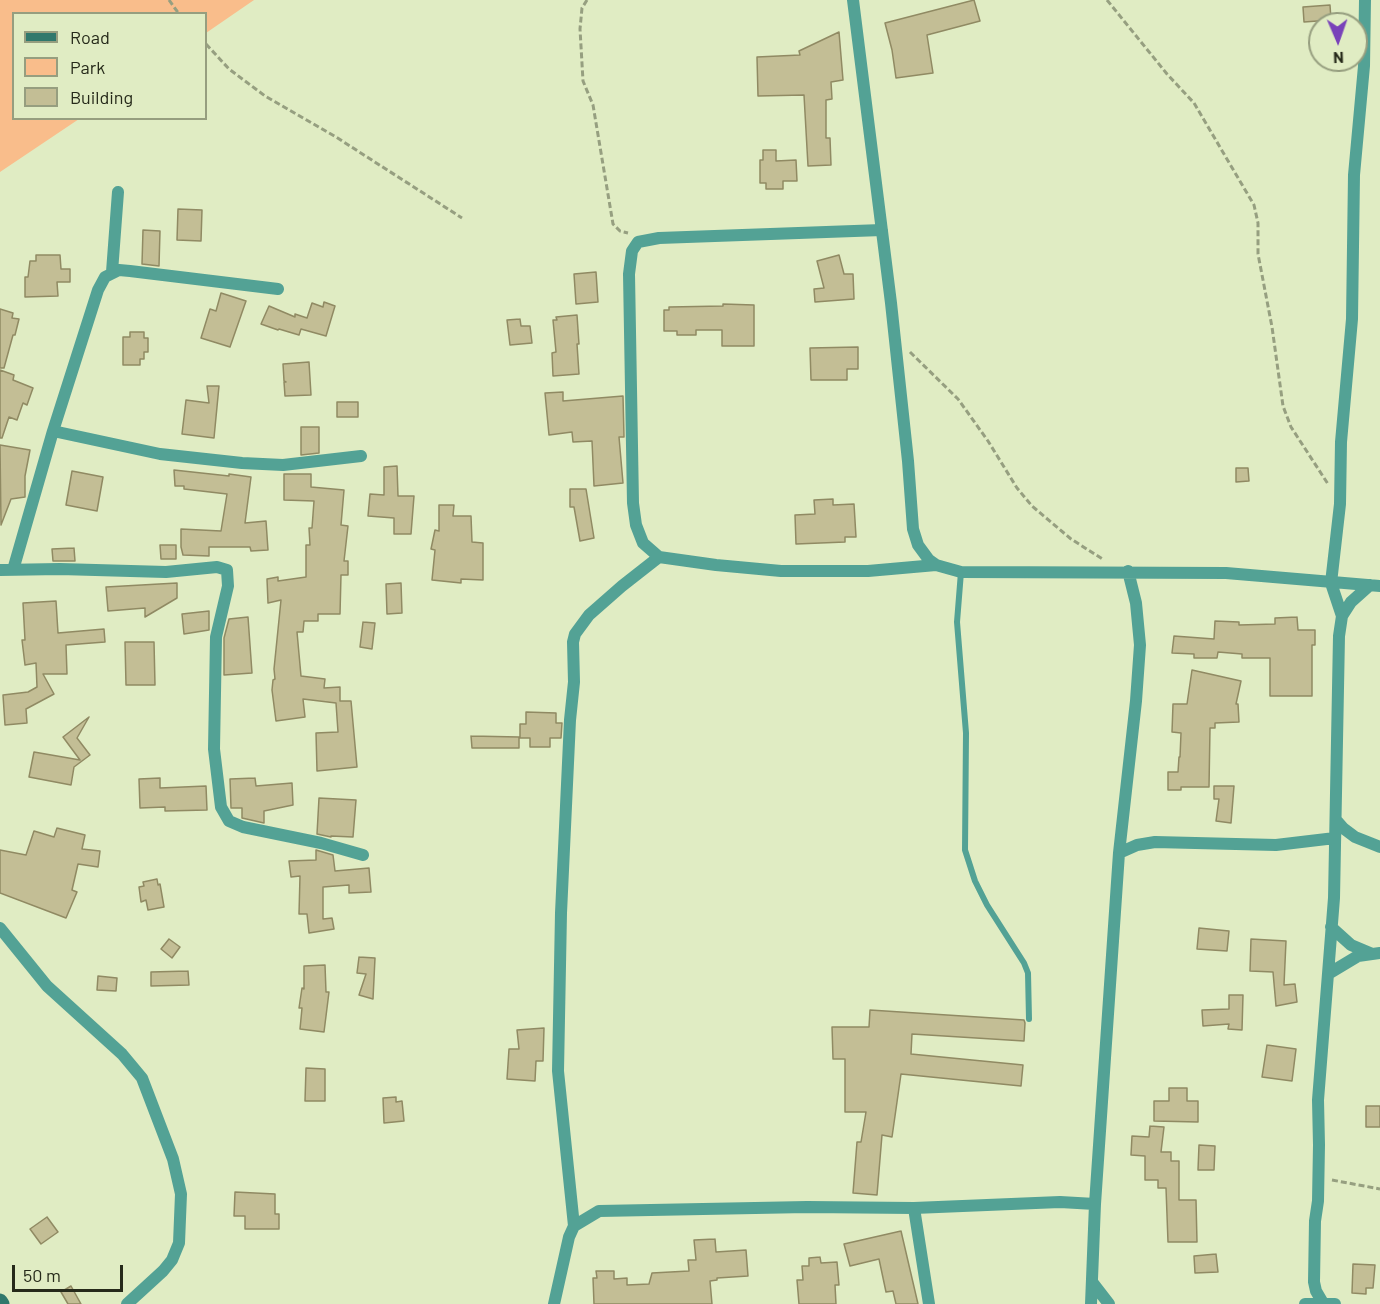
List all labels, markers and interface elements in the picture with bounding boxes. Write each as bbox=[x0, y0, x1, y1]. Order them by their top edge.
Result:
legend bbox=[12, 12, 207, 120]
north arrow bbox=[1308, 12, 1368, 72]
text: Road bbox=[70, 26, 110, 48]
text: N bbox=[1333, 49, 1344, 68]
text: Park bbox=[70, 56, 105, 78]
text: Building bbox=[70, 86, 133, 108]
scale bar bbox=[15, 1253, 126, 1291]
text: 50 m bbox=[23, 1264, 61, 1286]

